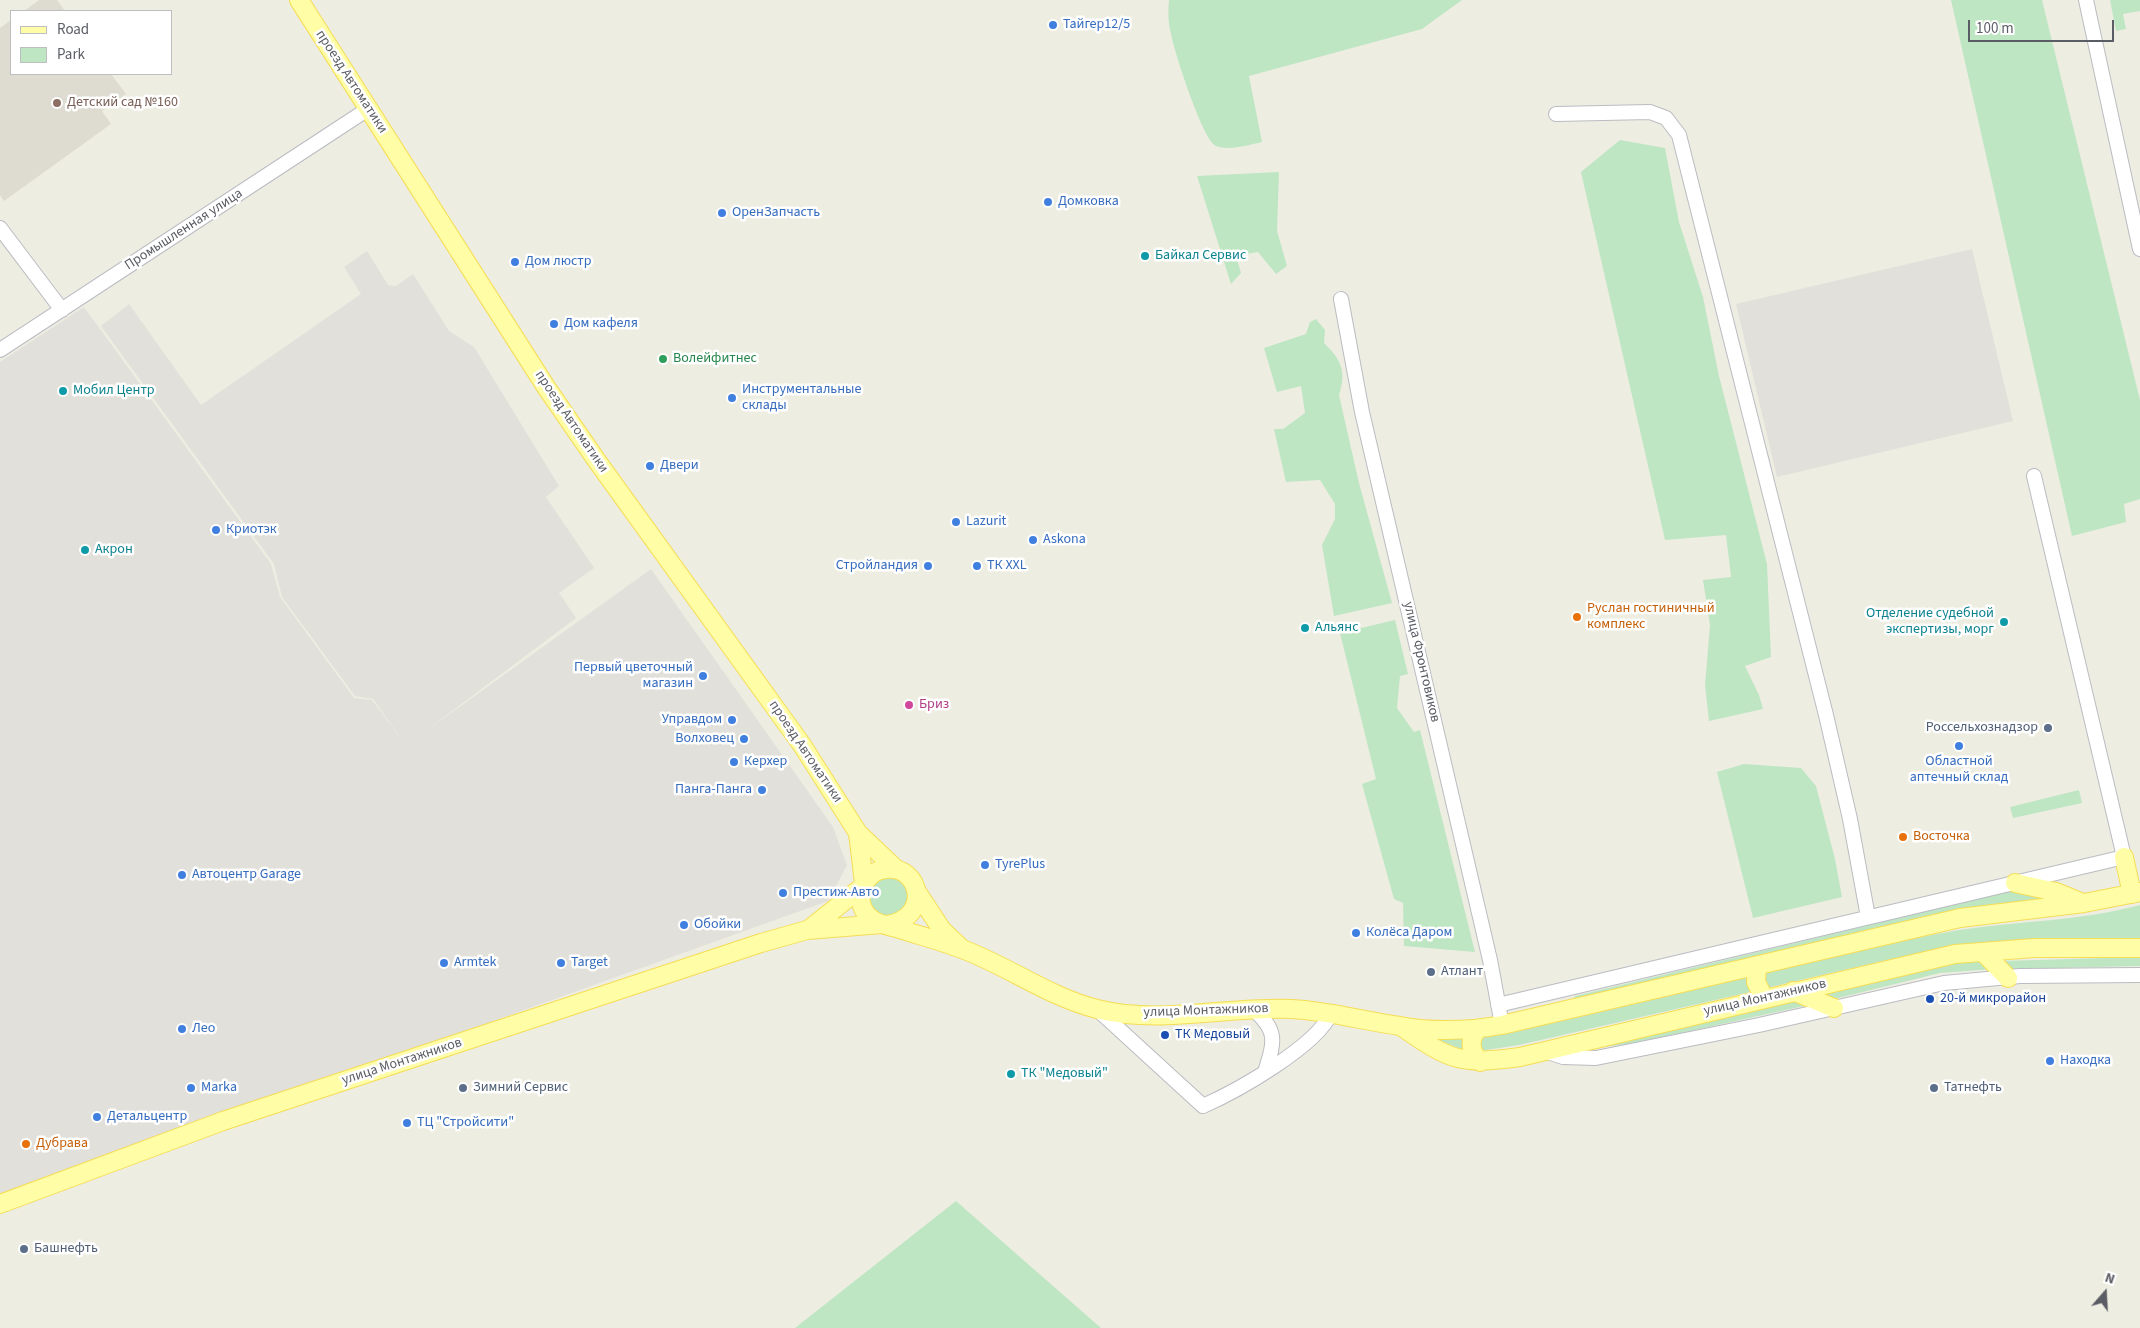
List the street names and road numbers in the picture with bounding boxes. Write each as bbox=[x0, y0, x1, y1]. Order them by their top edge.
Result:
street label: проезд Автоматики bbox=[311, 27, 391, 137]
street label: Промышленная улица bbox=[122, 186, 246, 274]
street label: проезд Автоматики bbox=[531, 368, 611, 476]
street label: улица Фронтовиков bbox=[1399, 600, 1443, 724]
street label: проезд Автоматики bbox=[765, 698, 845, 806]
street label: улица Монтажников bbox=[1702, 976, 1828, 1020]
street label: улица Монтажников bbox=[1143, 1000, 1269, 1022]
street label: улица Монтажников bbox=[340, 1035, 464, 1089]

